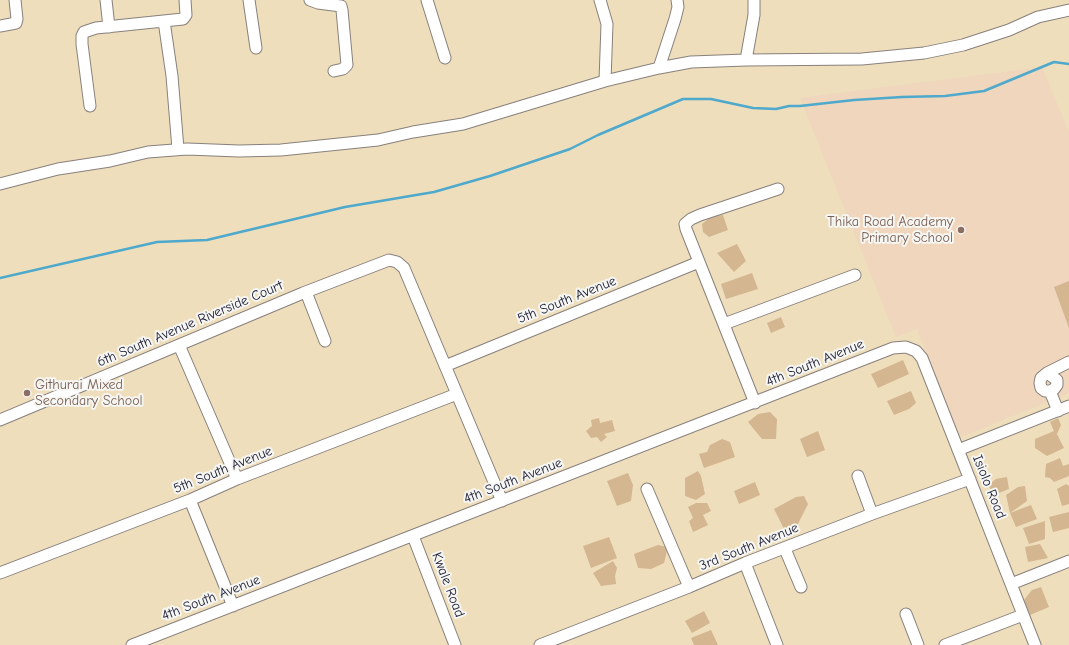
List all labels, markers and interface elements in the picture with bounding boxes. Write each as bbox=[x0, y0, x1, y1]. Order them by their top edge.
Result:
place label: Thika Road Academy Primary School bbox=[827, 214, 953, 246]
marker: Thika Road Academy Primary School bbox=[956, 225, 966, 235]
street label: 5th South Avenue bbox=[515, 273, 619, 327]
street label: 6th South Avenue Riverside Court bbox=[95, 277, 285, 371]
street label: 4th South Avenue bbox=[764, 336, 866, 390]
place label: Githurai Mixed Secondary School bbox=[35, 377, 143, 410]
marker: Githurai Mixed Secondary School bbox=[22, 388, 32, 398]
street label: 5th South Avenue bbox=[171, 443, 275, 497]
street label: Isiolo Road bbox=[969, 453, 1009, 521]
street label: 4th South Avenue bbox=[461, 455, 565, 507]
street label: 3rd South Avenue bbox=[697, 519, 801, 575]
street label: Kwale Road bbox=[428, 550, 468, 620]
street label: 4th South Avenue bbox=[159, 572, 263, 624]

